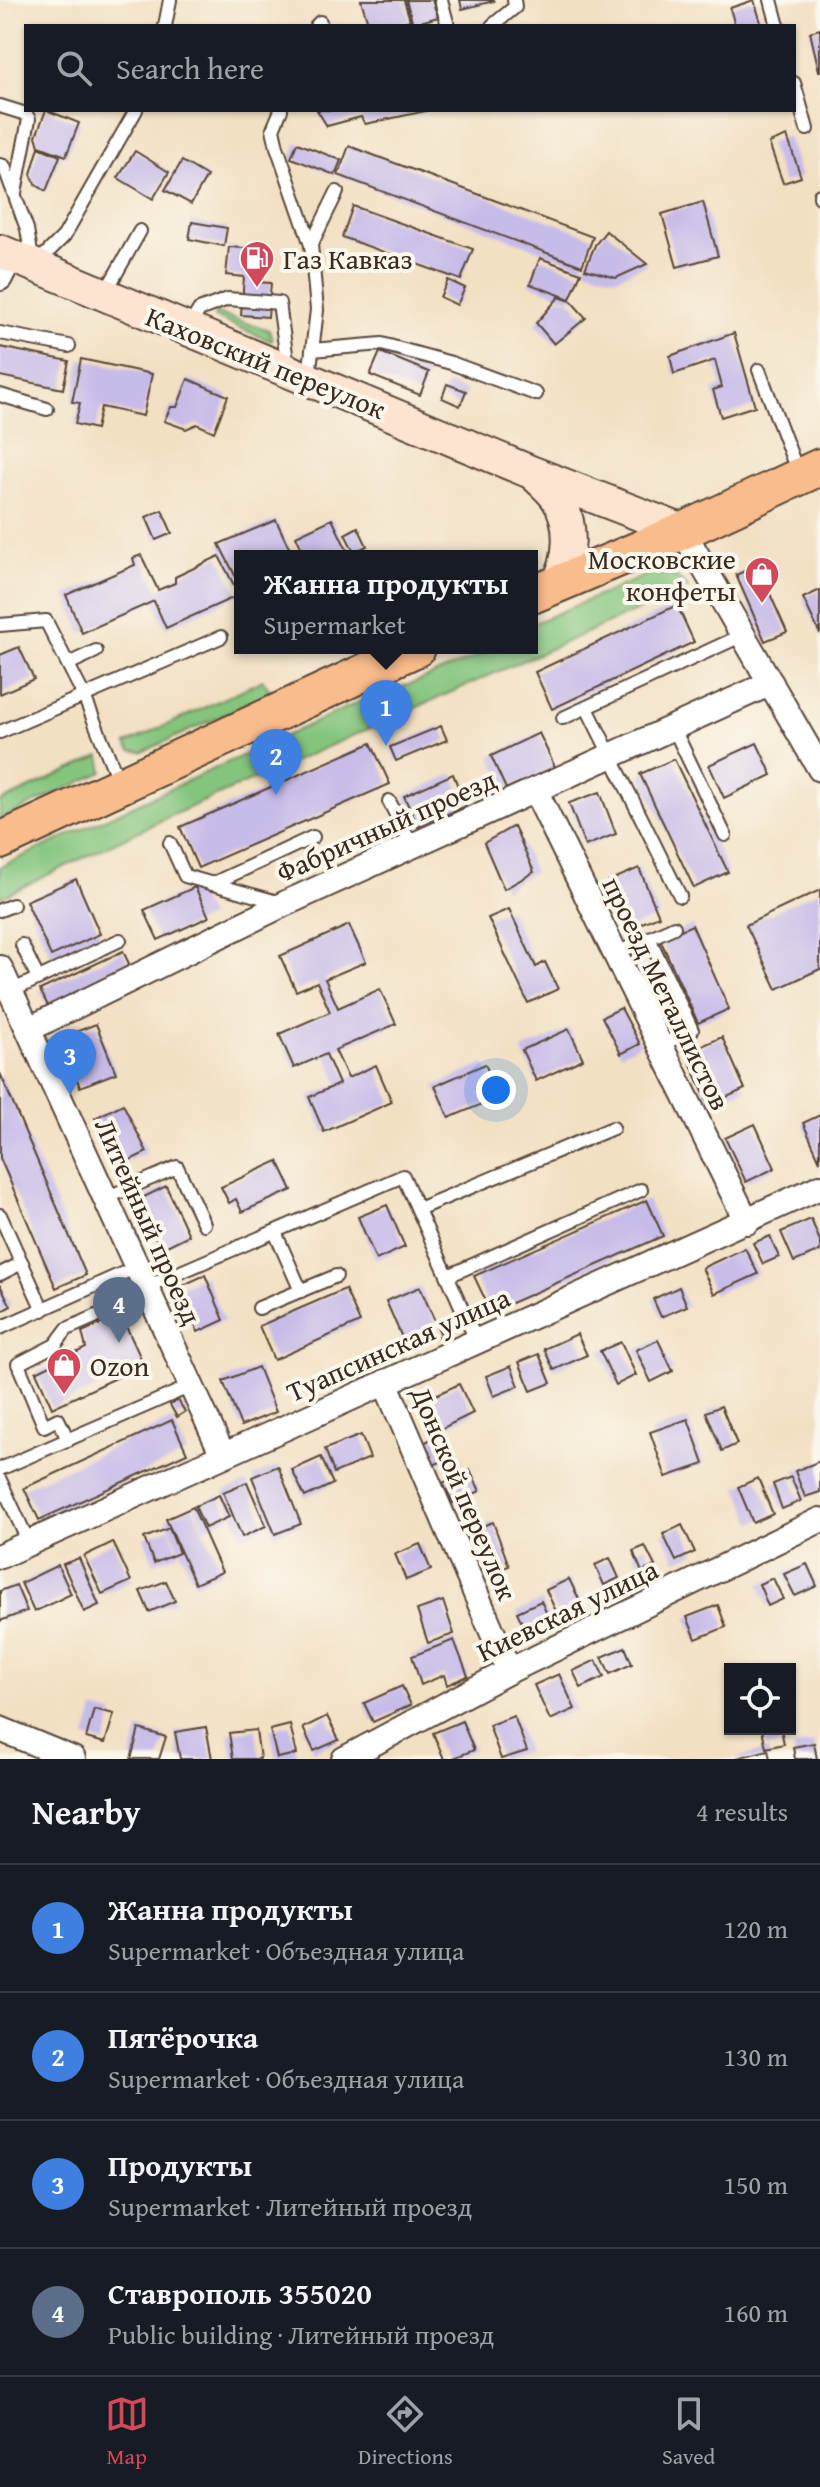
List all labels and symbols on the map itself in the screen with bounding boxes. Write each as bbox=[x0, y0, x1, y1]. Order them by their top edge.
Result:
place label: Газ Кавказ bbox=[283, 238, 413, 279]
fuel station icon: Газ Кавказ bbox=[238, 239, 276, 289]
street label: Каховский переулок bbox=[140, 295, 392, 429]
place label: Московские конфеты bbox=[588, 538, 736, 611]
shop icon: Московские конфеты bbox=[743, 555, 781, 605]
pin: 1 bbox=[360, 680, 412, 746]
pin: 2 bbox=[250, 729, 302, 795]
street label: Фабричный проезд bbox=[269, 758, 503, 892]
street label: проезд Металлистов bbox=[593, 869, 741, 1117]
pin: 3 bbox=[44, 1029, 96, 1095]
your location bbox=[476, 1070, 516, 1110]
street label: Литейный проезд bbox=[85, 1111, 213, 1331]
street label: Туапсинская улица bbox=[280, 1276, 517, 1412]
pin: 4 bbox=[93, 1277, 145, 1343]
place label: Ozon bbox=[90, 1345, 150, 1386]
shop icon: Ozon bbox=[45, 1346, 83, 1396]
street label: Донской переулок bbox=[401, 1379, 529, 1606]
street label: Киевская улица bbox=[469, 1548, 665, 1672]

